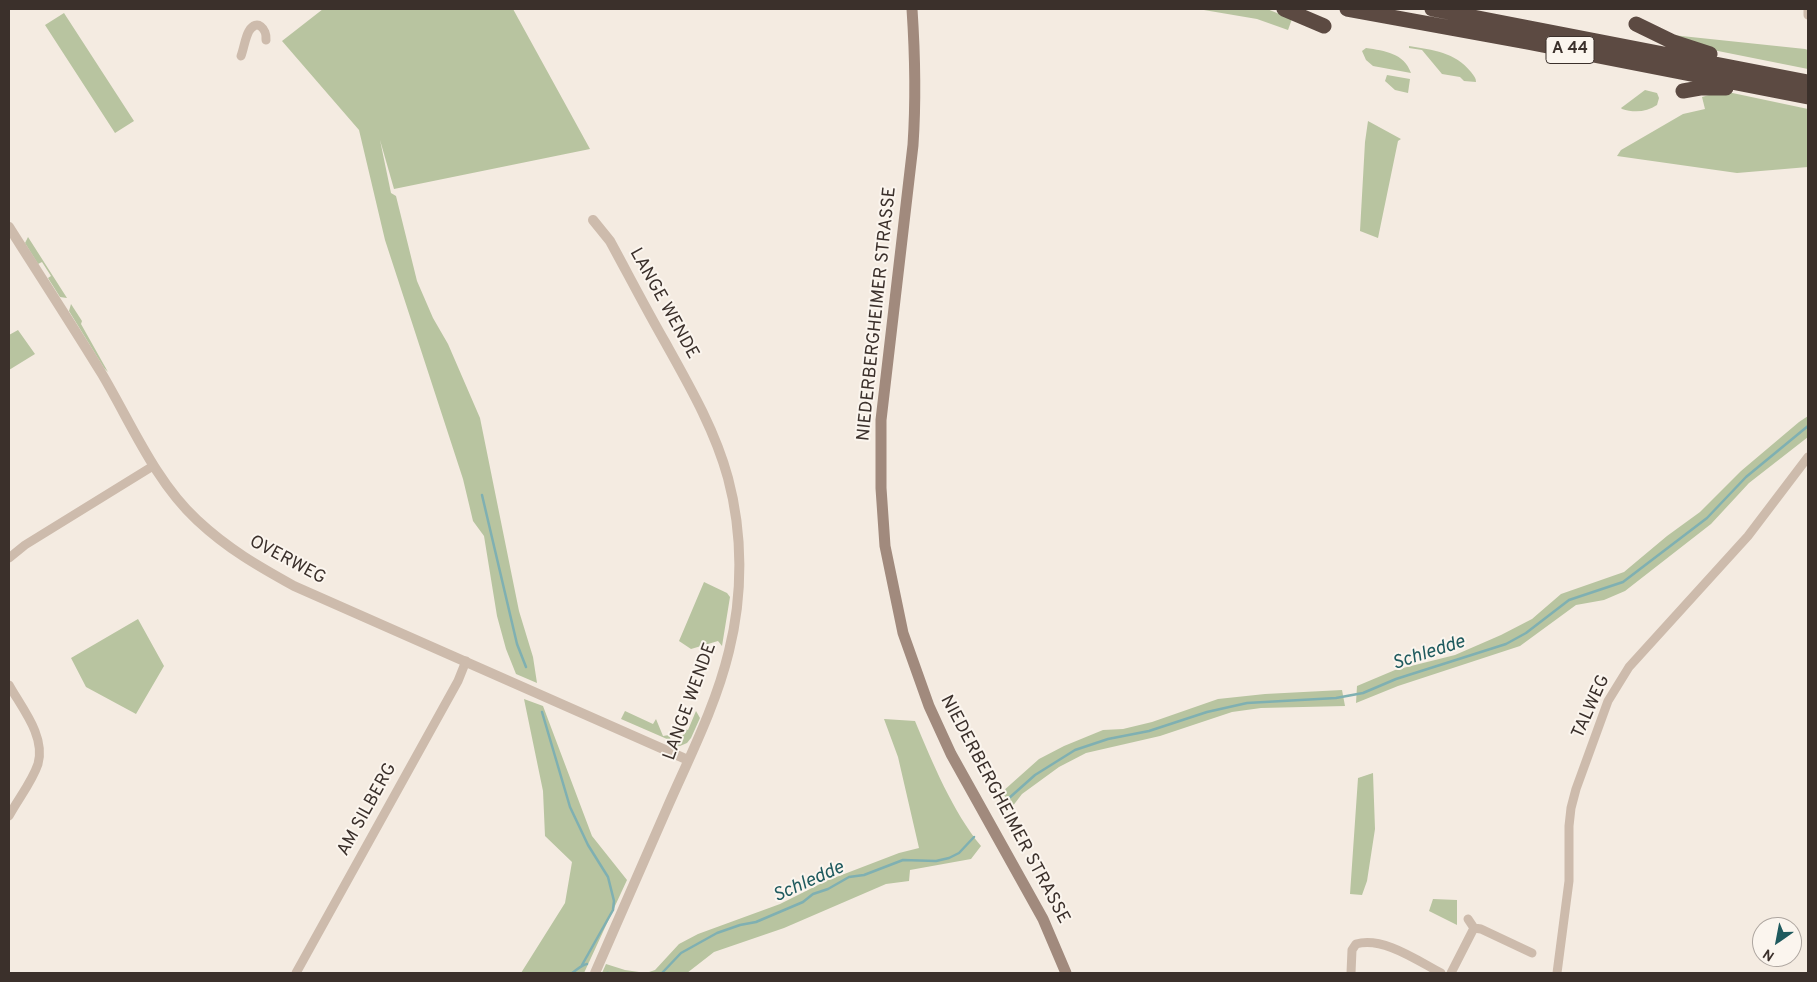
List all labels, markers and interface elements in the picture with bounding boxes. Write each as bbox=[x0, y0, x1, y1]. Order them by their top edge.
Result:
road number: A 44 bbox=[1546, 36, 1594, 64]
street label: NIEDERBERGHEIMER STRASSE bbox=[854, 186, 902, 442]
street label: LANGE WENDE bbox=[624, 245, 702, 363]
street label: OVERWEG bbox=[245, 532, 329, 590]
water label: Schledde bbox=[1390, 632, 1468, 676]
street label: LANGE WENDE bbox=[660, 640, 722, 764]
street label: TALWEG bbox=[1568, 672, 1616, 742]
street label: NIEDERBERGHEIMER STRASSE bbox=[934, 692, 1074, 928]
street label: AM SILBERG bbox=[334, 760, 402, 860]
water label: Schledde bbox=[770, 857, 848, 909]
north arrow bbox=[1752, 917, 1802, 967]
text: N bbox=[1760, 944, 1778, 964]

